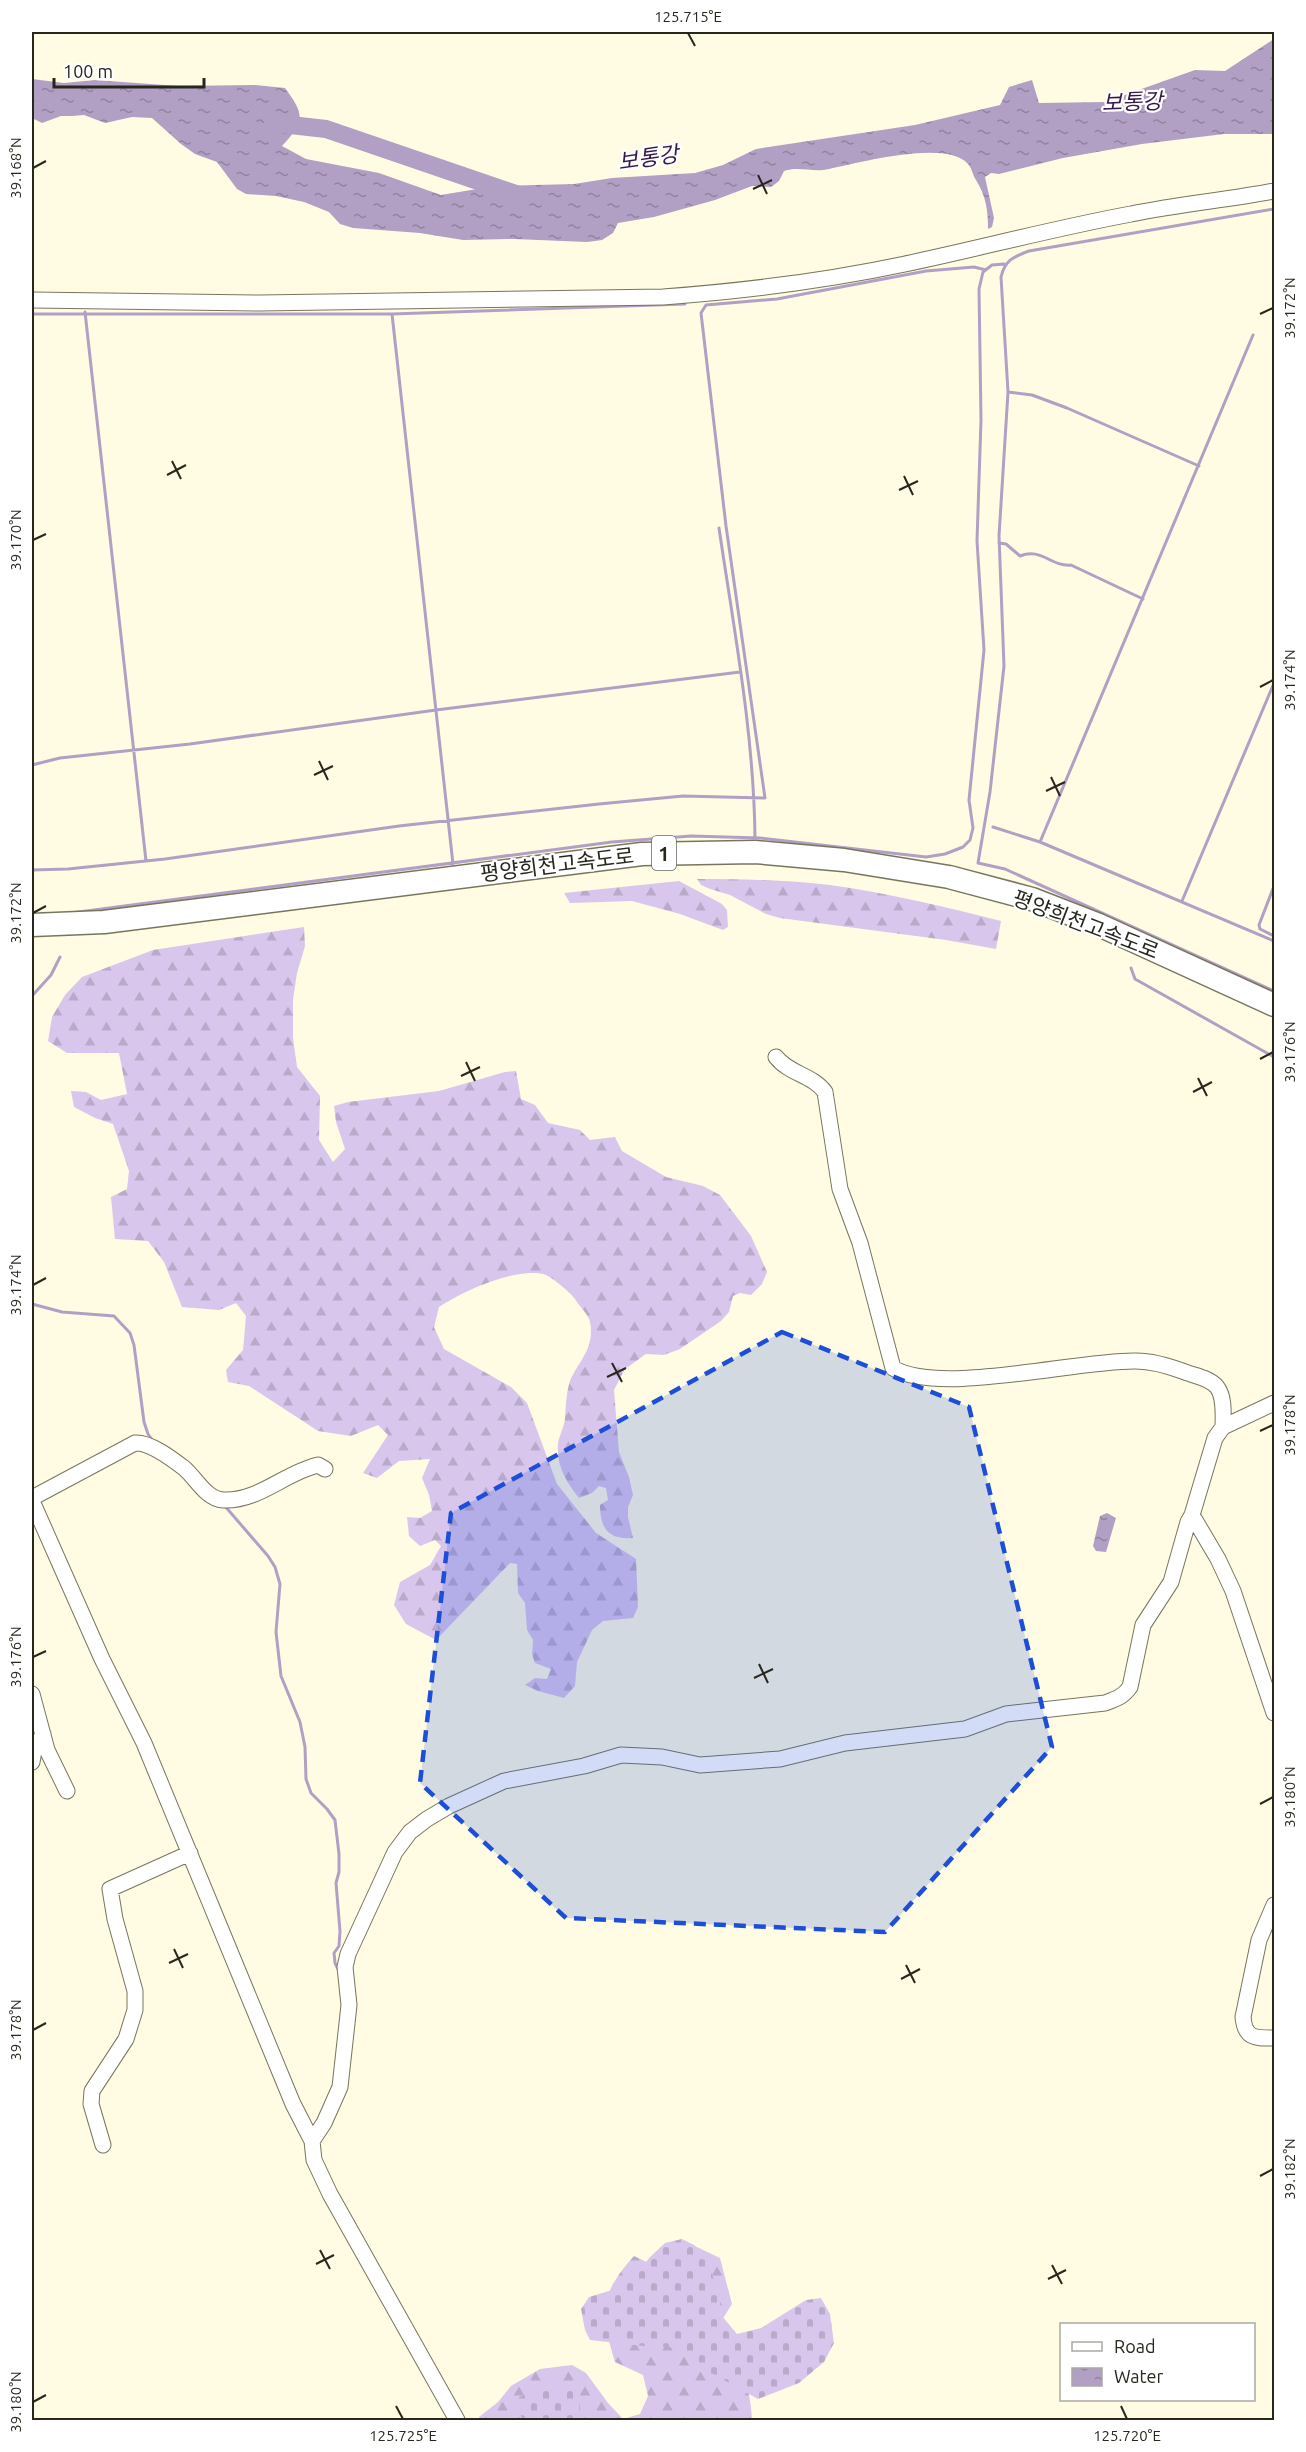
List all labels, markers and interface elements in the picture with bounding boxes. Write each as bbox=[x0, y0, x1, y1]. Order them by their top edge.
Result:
text: 125.715°E bbox=[654, 8, 722, 25]
scale bar bbox=[54, 51, 204, 89]
text: 100 m bbox=[63, 61, 113, 81]
water label: 보통강 bbox=[1101, 87, 1166, 115]
text: 39.168°N bbox=[7, 137, 24, 199]
water label: 보통강 bbox=[616, 140, 683, 174]
text: 39.172°N bbox=[1281, 277, 1298, 339]
text: 39.170°N bbox=[7, 509, 24, 571]
text: 39.174°N bbox=[1281, 649, 1298, 711]
road number: 1 bbox=[652, 836, 676, 870]
street label: 평양희천고속도로 bbox=[479, 843, 635, 885]
text: 39.172°N bbox=[7, 882, 24, 944]
street label: 평양희천고속도로 bbox=[1010, 885, 1162, 963]
text: 39.176°N bbox=[1281, 1021, 1298, 1083]
text: 39.174°N bbox=[7, 1254, 24, 1316]
text: 39.178°N bbox=[1281, 1394, 1298, 1456]
text: 39.176°N bbox=[7, 1626, 24, 1688]
text: 39.180°N bbox=[1281, 1766, 1298, 1828]
text: 39.178°N bbox=[7, 1999, 24, 2061]
text: 39.182°N bbox=[1281, 2138, 1298, 2200]
legend bbox=[1060, 2323, 1255, 2401]
text: Road bbox=[1114, 2336, 1156, 2356]
text: Water bbox=[1114, 2366, 1164, 2386]
text: 39.180°N bbox=[7, 2371, 24, 2433]
text: 125.725°E bbox=[369, 2427, 437, 2444]
text: 125.720°E bbox=[1093, 2427, 1161, 2444]

